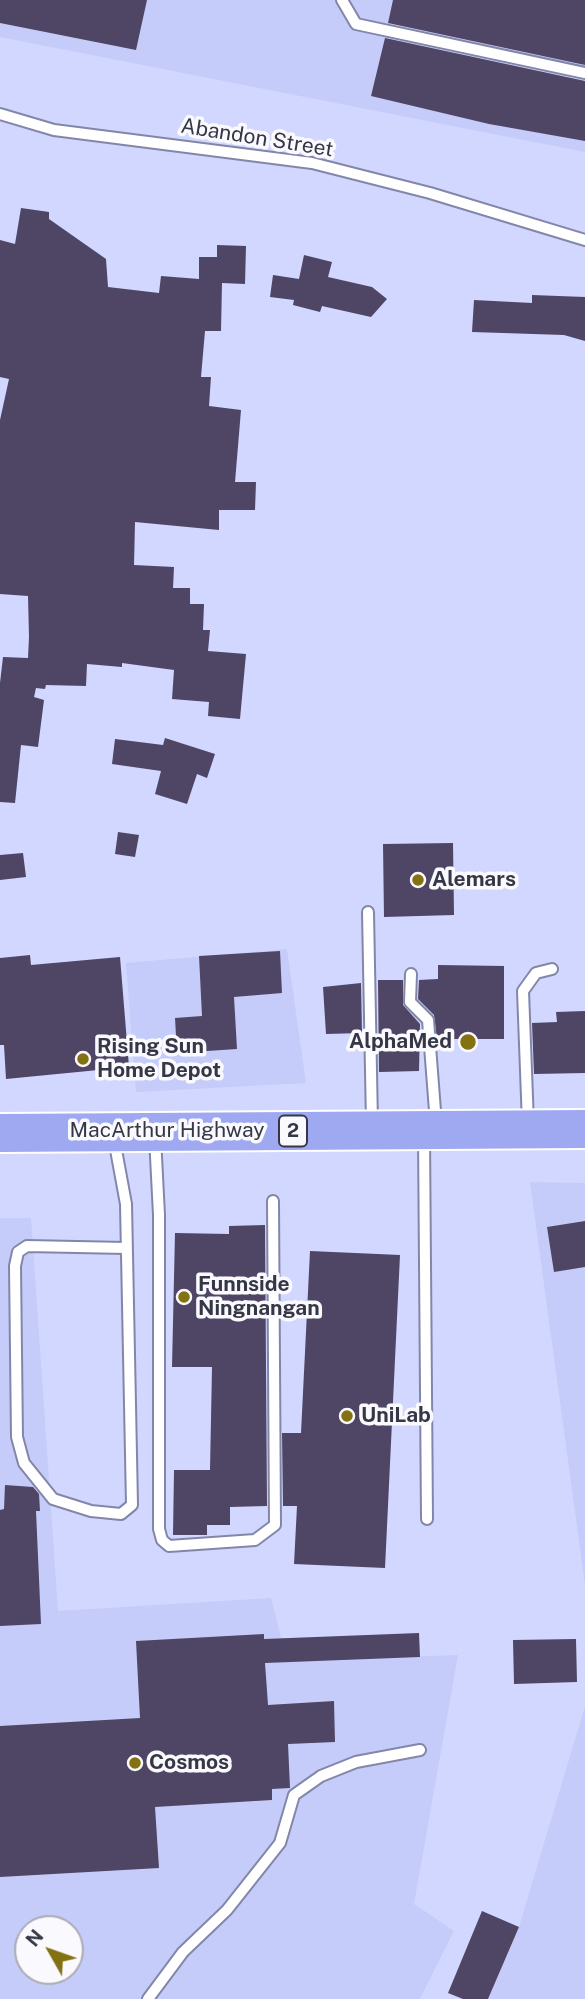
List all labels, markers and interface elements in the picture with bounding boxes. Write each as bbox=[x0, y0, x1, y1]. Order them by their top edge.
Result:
street label: Abandon Street bbox=[179, 114, 335, 162]
place label: Alemars bbox=[432, 867, 516, 893]
marker: Alemars bbox=[410, 872, 426, 888]
place label: AlphaMed bbox=[349, 1029, 452, 1055]
marker: AlphaMed bbox=[458, 1032, 478, 1052]
place label: Rising Sun Home Depot bbox=[97, 1034, 221, 1084]
marker: Rising Sun Home Depot bbox=[75, 1051, 91, 1067]
road number: 2 bbox=[279, 1116, 307, 1147]
street label: MacArthur Highway bbox=[70, 1118, 264, 1144]
place label: Funnside Ningnangan bbox=[198, 1272, 320, 1322]
marker: Funnside Ningnangan bbox=[176, 1289, 192, 1305]
place label: UniLab bbox=[361, 1403, 431, 1429]
marker: UniLab bbox=[339, 1408, 355, 1424]
place label: Cosmos bbox=[149, 1750, 229, 1776]
marker: Cosmos bbox=[127, 1755, 143, 1771]
north arrow bbox=[14, 1915, 84, 1985]
text: N bbox=[21, 1925, 48, 1951]

